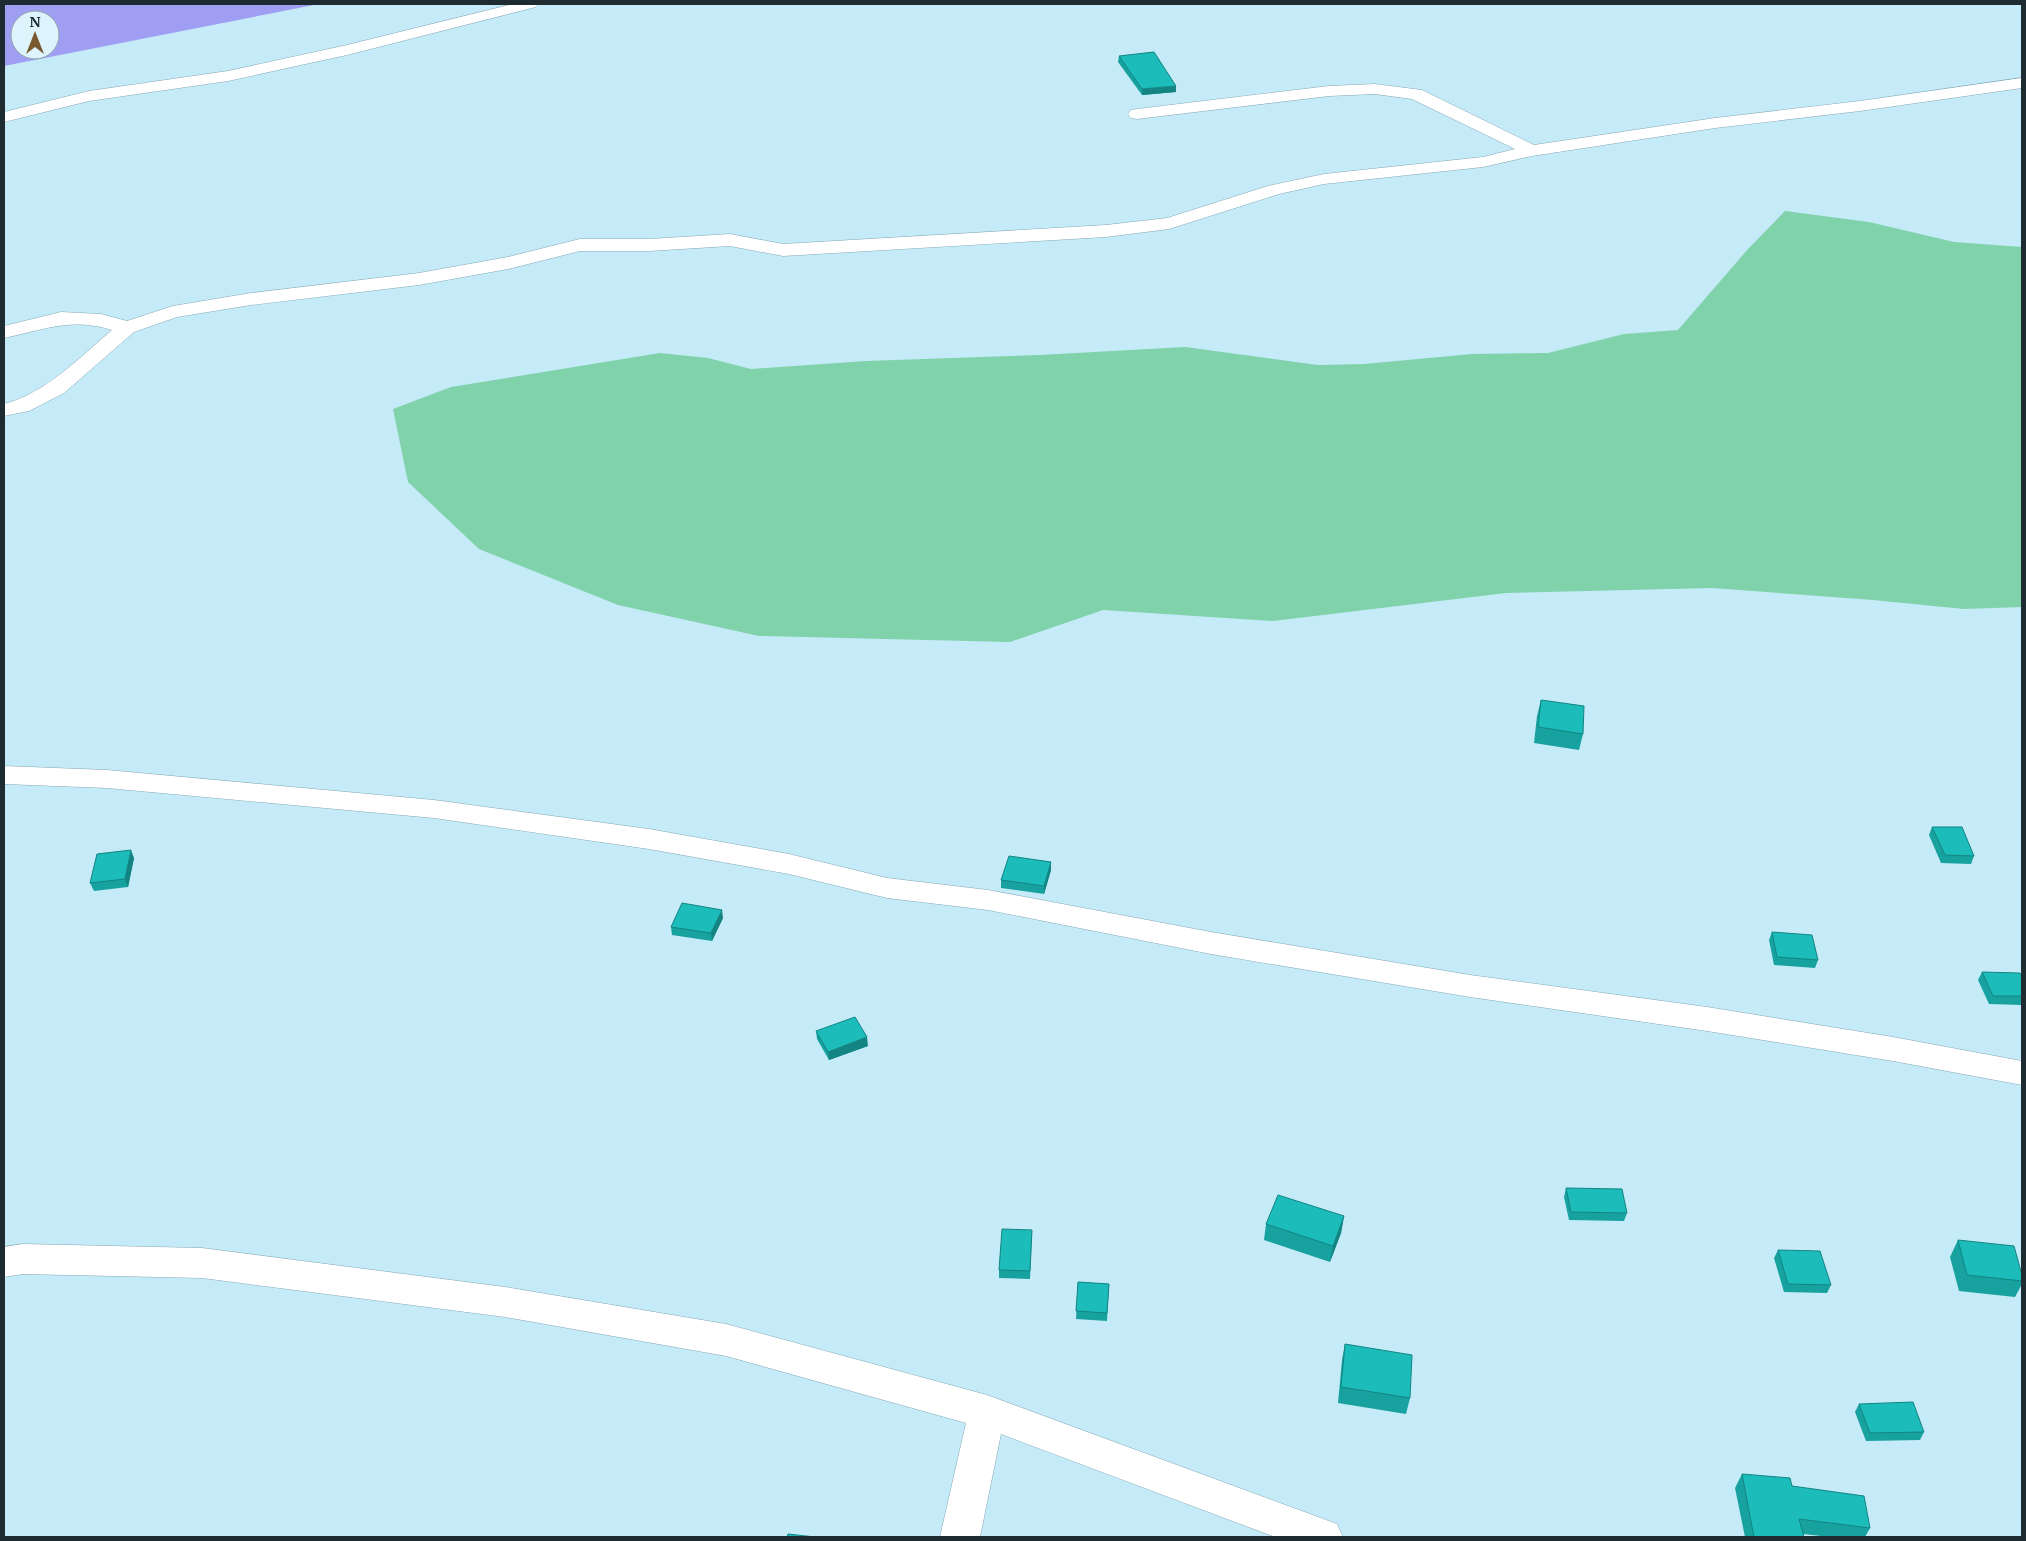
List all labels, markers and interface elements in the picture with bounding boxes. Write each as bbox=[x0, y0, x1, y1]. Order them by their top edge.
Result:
north arrow bbox=[10, 10, 60, 60]
text: N bbox=[29, 13, 41, 31]

